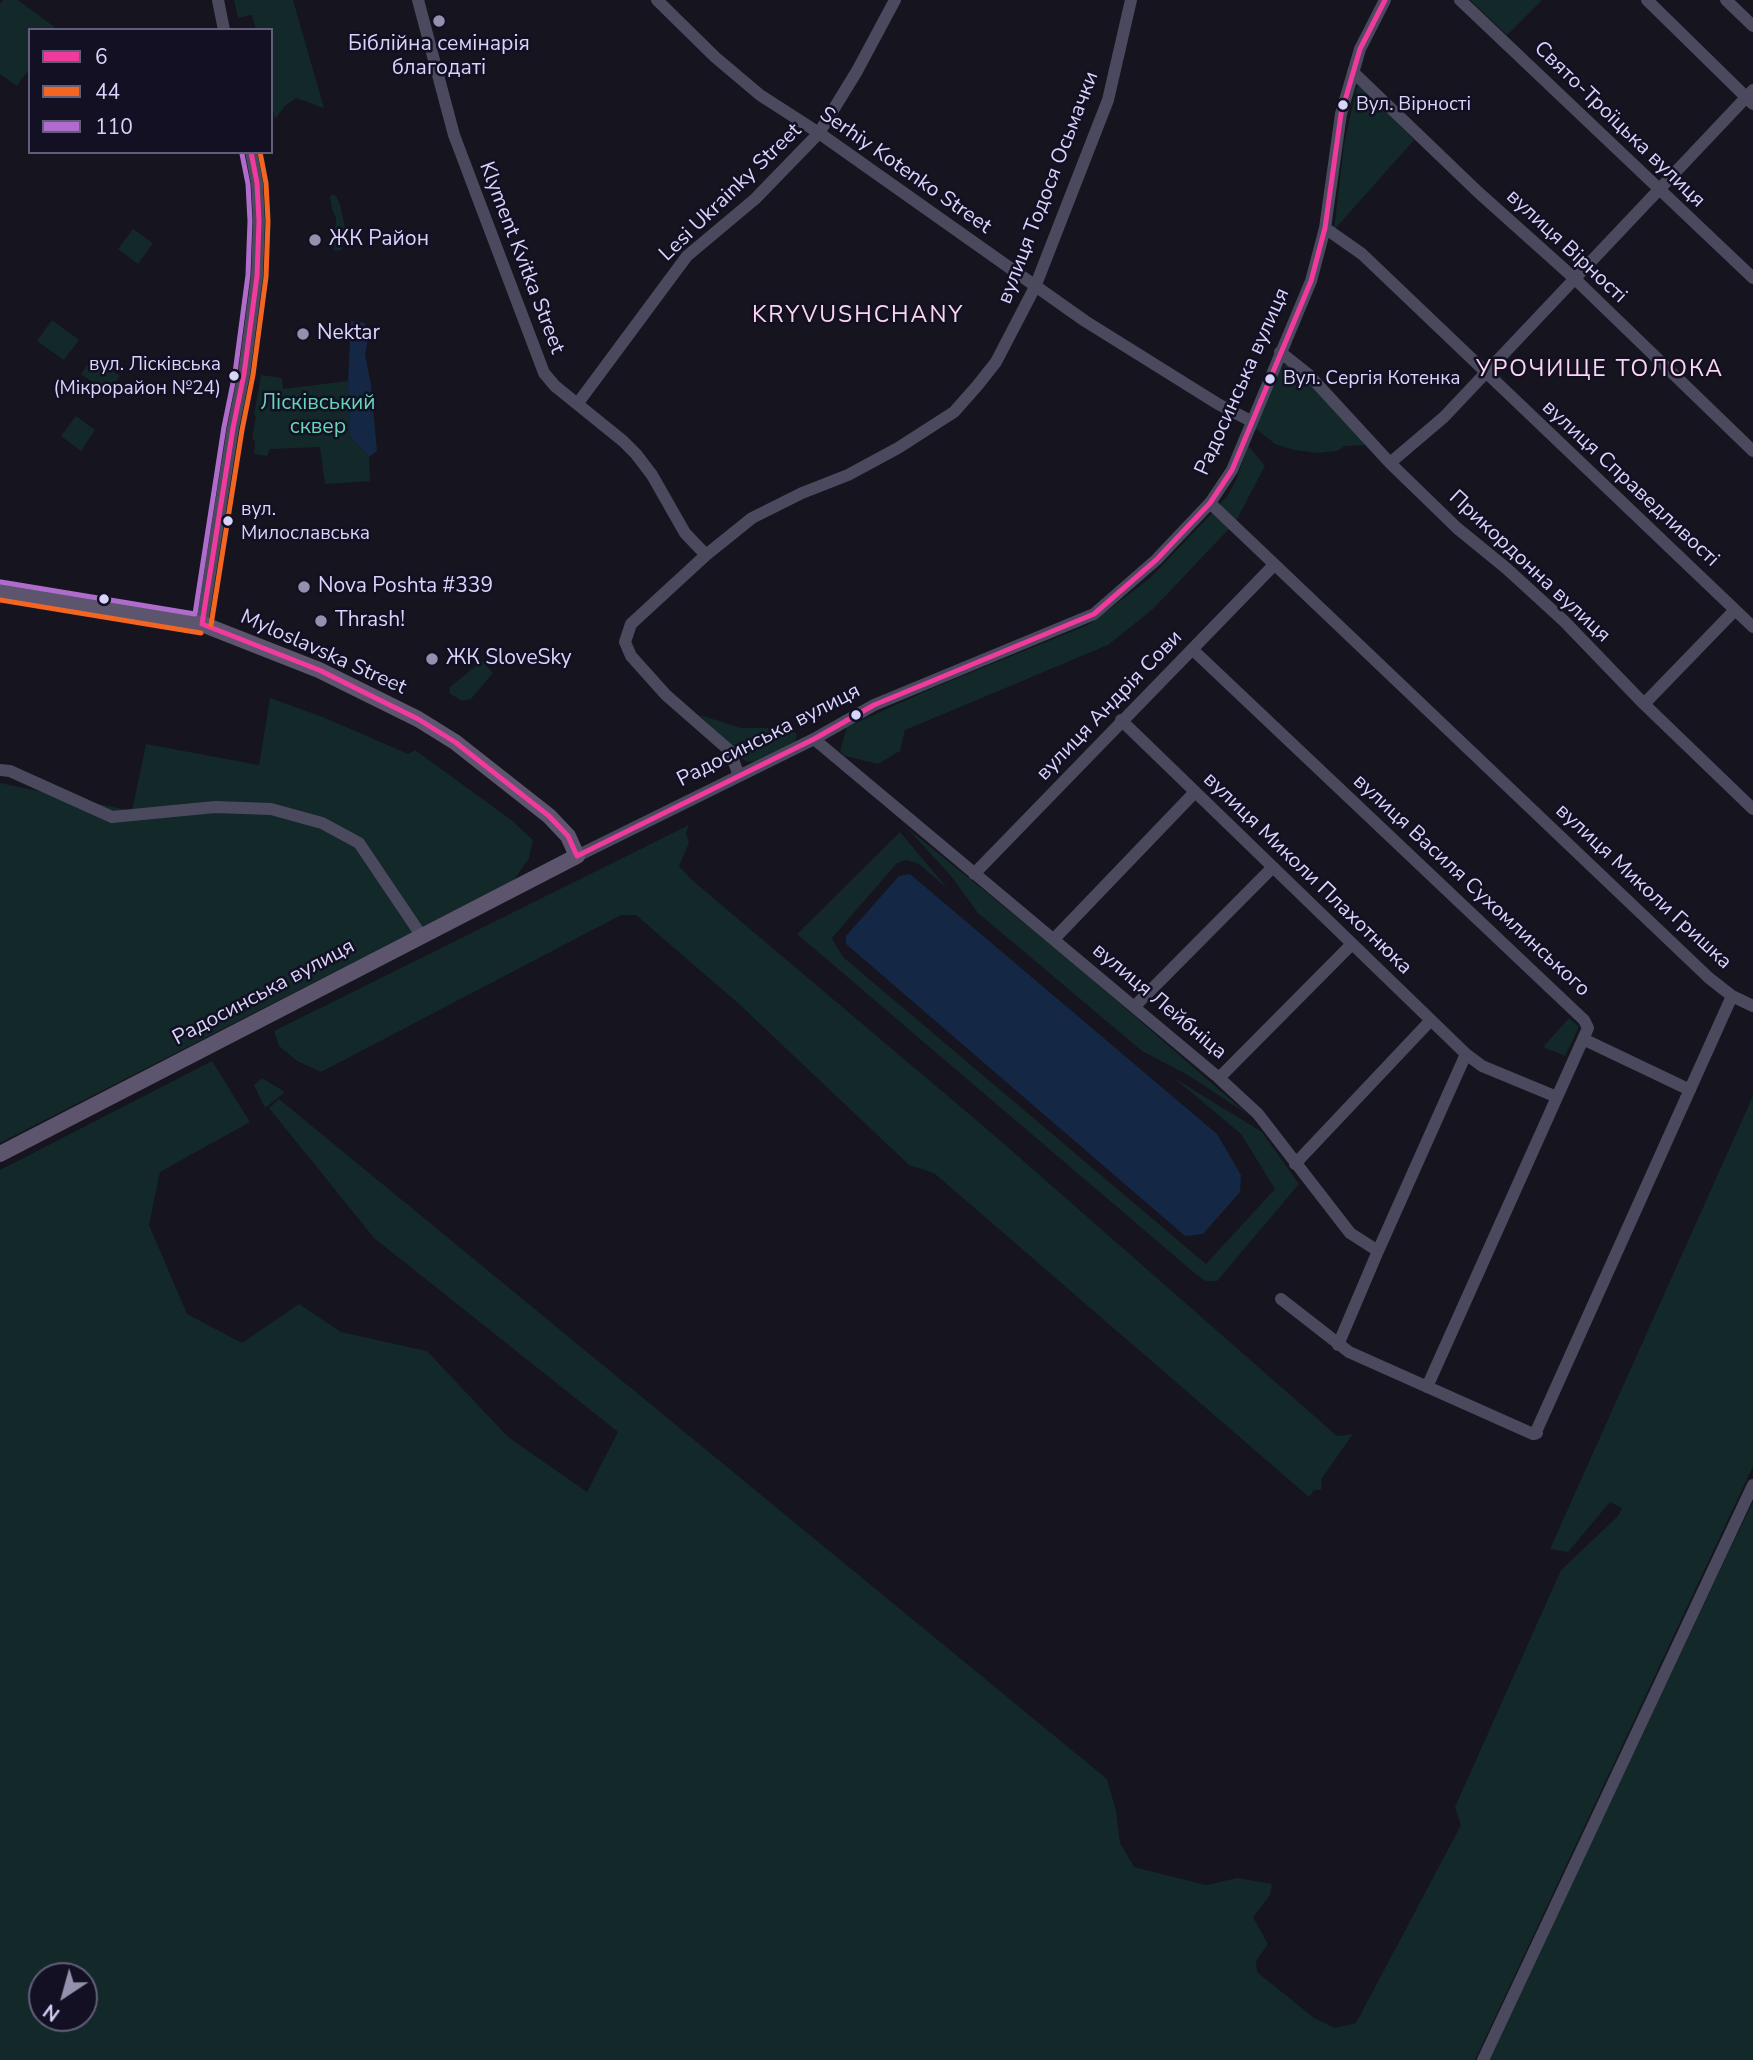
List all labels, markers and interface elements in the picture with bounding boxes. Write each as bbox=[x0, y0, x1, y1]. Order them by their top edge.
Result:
marker: Біблійна семінарія благодаті bbox=[431, 13, 447, 29]
legend bbox=[28, 28, 273, 154]
place label: Біблійна семінарія благодаті bbox=[348, 32, 530, 82]
street label: Свято-Троїцька вулиця bbox=[1528, 37, 1710, 213]
text: 6 bbox=[95, 43, 108, 71]
street label: вулиця Тодося Осьмачки bbox=[993, 68, 1105, 308]
text: 44 bbox=[95, 78, 120, 106]
place label: Вул. Вірності bbox=[1356, 94, 1471, 116]
marker: Вул. Вірності bbox=[1336, 98, 1350, 112]
street label: Serhiy Kotenko Street bbox=[814, 102, 996, 240]
text: 110 bbox=[95, 113, 133, 141]
street label: Lesi Ukrainky Street bbox=[655, 119, 807, 267]
street label: Klyment Kvitka Street bbox=[473, 158, 569, 358]
street label: вулиця Вірності bbox=[1500, 185, 1632, 309]
place label: ЖК Район bbox=[329, 227, 429, 253]
marker: ЖК Район bbox=[307, 232, 323, 248]
street label: Радосинська вулиця bbox=[1190, 284, 1296, 480]
district label: KRYVUSHCHANY bbox=[753, 302, 963, 330]
place label: Nektar bbox=[317, 321, 380, 347]
marker: Nektar bbox=[295, 326, 311, 342]
place label: вул. Лісківська (Мікрорайон №24) bbox=[53, 354, 221, 398]
district label: УРОЧИЩЕ ТОЛОКА bbox=[1478, 356, 1722, 384]
place label: Вул. Сергія Котенка bbox=[1283, 368, 1460, 390]
marker: вул. Лісківська (Мікрорайон №24) bbox=[227, 369, 241, 383]
marker: Вул. Сергія Котенка bbox=[1263, 372, 1277, 386]
park label: Лісківський сквер bbox=[261, 391, 375, 441]
street label: вулиця Справедливості bbox=[1536, 395, 1724, 573]
street label: Прикордонна вулиця bbox=[1443, 486, 1615, 648]
place label: вул. Милославська bbox=[241, 499, 370, 543]
marker: вул. Милославська bbox=[221, 514, 235, 528]
place label: Nova Poshta #339 bbox=[318, 574, 493, 600]
marker: Nova Poshta #339 bbox=[296, 579, 312, 595]
unlabelled marker bbox=[97, 592, 111, 606]
street label: Myloslavska Street bbox=[236, 605, 410, 701]
place label: Thrash! bbox=[335, 608, 405, 634]
marker: Thrash! bbox=[313, 613, 329, 629]
street label: вулиця Андрія Сови bbox=[1032, 626, 1188, 786]
place label: ЖК SloveSky bbox=[446, 646, 571, 672]
marker: ЖК SloveSky bbox=[424, 651, 440, 667]
street label: Радосинська вулиця bbox=[673, 679, 865, 793]
unlabelled marker bbox=[849, 708, 863, 722]
street label: вулиця Миколи Плахотнюка bbox=[1197, 768, 1417, 980]
street label: вулиця Василя Сухомлинського bbox=[1347, 769, 1595, 1003]
street label: вулиця Миколи Гришка bbox=[1550, 799, 1736, 975]
street label: Радосинська вулиця bbox=[169, 934, 359, 1052]
street label: вулиця Лейбніца bbox=[1087, 938, 1231, 1066]
north arrow bbox=[28, 1962, 98, 2032]
text: N bbox=[38, 1998, 65, 2027]

